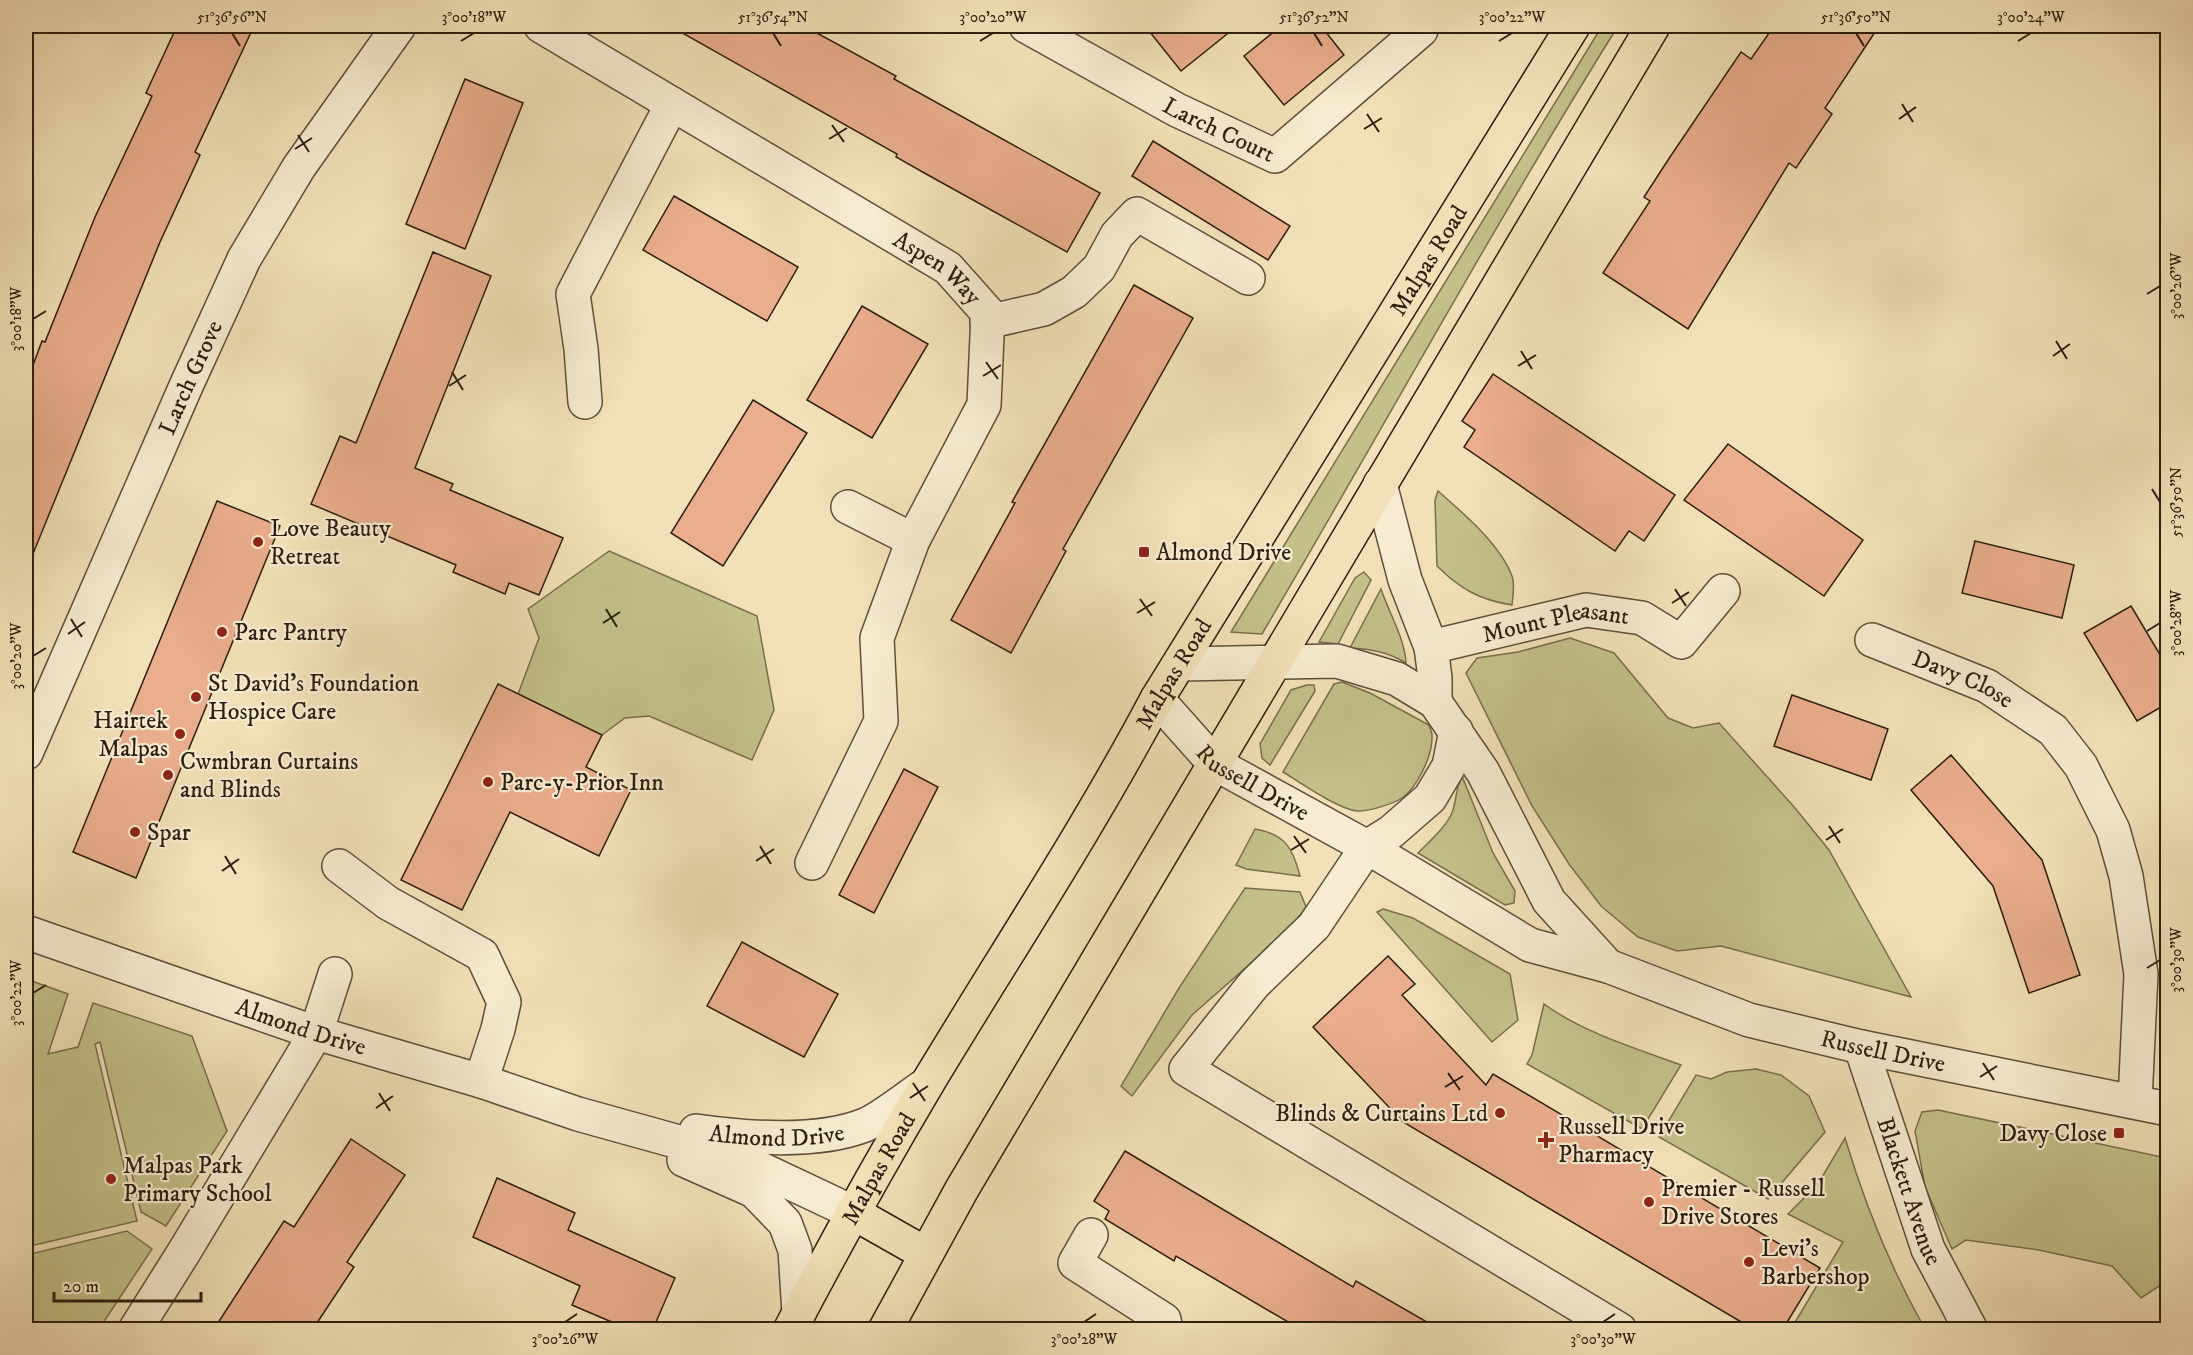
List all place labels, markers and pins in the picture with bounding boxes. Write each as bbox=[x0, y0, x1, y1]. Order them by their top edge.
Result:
place label: Love Beauty Retreat bbox=[270, 514, 391, 572]
marker: Love Beauty Retreat bbox=[251, 535, 265, 549]
place label: Almond Drive bbox=[1156, 538, 1291, 568]
marker: Almond Drive bbox=[1137, 545, 1151, 559]
place label: Parc Pantry bbox=[234, 618, 348, 648]
marker: Parc Pantry bbox=[215, 625, 229, 639]
place label: St David's Foundation Hospice Care bbox=[208, 669, 419, 727]
marker: St David's Foundation Hospice Care bbox=[189, 690, 203, 704]
place label: Hairtek Malpas bbox=[93, 706, 168, 764]
marker: Hairtek Malpas bbox=[173, 727, 187, 741]
place label: Cwmbran Curtains and Blinds bbox=[180, 747, 358, 805]
marker: Cwmbran Curtains and Blinds bbox=[161, 768, 175, 782]
place label: Parc-y-Prior Inn bbox=[500, 768, 664, 798]
marker: Parc-y-Prior Inn bbox=[481, 775, 495, 789]
place label: Spar bbox=[147, 818, 191, 848]
marker: Spar bbox=[128, 825, 142, 839]
place label: Blinds & Curtains Ltd bbox=[1275, 1099, 1488, 1129]
marker: Blinds & Curtains Ltd bbox=[1493, 1106, 1507, 1120]
place label: Russell Drive Pharmacy bbox=[1558, 1112, 1685, 1170]
place label: Davy Close bbox=[1999, 1119, 2107, 1149]
marker: Davy Close bbox=[2112, 1126, 2126, 1140]
marker: Russell Drive Pharmacy bbox=[1539, 1133, 1553, 1147]
place label: Malpas Park Primary School bbox=[123, 1151, 272, 1209]
marker: Malpas Park Primary School bbox=[104, 1172, 118, 1186]
place label: Premier - Russell Drive Stores bbox=[1661, 1174, 1826, 1232]
marker: Premier - Russell Drive Stores bbox=[1642, 1195, 1656, 1209]
place label: Levi's Barbershop bbox=[1761, 1234, 1870, 1292]
marker: Levi's Barbershop bbox=[1742, 1255, 1756, 1269]

